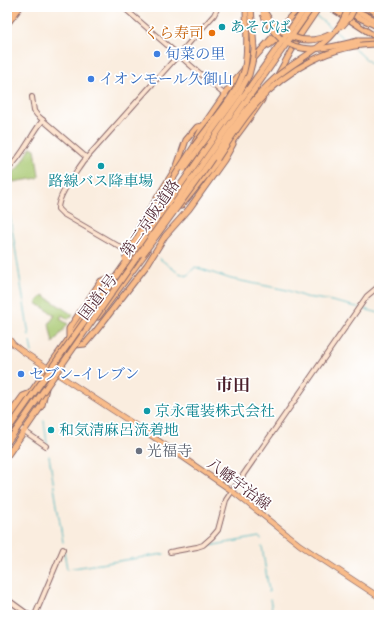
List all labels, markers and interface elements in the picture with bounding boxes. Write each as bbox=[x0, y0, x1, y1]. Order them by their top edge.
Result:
place label: あそびば bbox=[230, 17, 290, 37]
marker: あそびば bbox=[217, 22, 227, 32]
place label: くら寿司 bbox=[144, 23, 204, 43]
marker: くら寿司 bbox=[207, 28, 217, 38]
place label: 旬菜の里 bbox=[165, 44, 225, 64]
marker: 旬菜の里 bbox=[152, 49, 162, 59]
place label: イオンモール久御山 bbox=[99, 69, 233, 89]
marker: イオンモール久御山 bbox=[86, 74, 96, 84]
marker: 路線バス降車場 bbox=[96, 161, 106, 171]
place label: 路線バス降車場 bbox=[48, 171, 154, 191]
street label: 第二京阪道路 bbox=[116, 175, 184, 261]
street label: 国道1号 bbox=[74, 270, 122, 324]
place label: セブン-イレブン bbox=[29, 364, 140, 384]
marker: セブン-イレブン bbox=[16, 369, 26, 379]
district label: 市田 bbox=[216, 374, 250, 397]
place label: 京永電装株式会社 bbox=[155, 401, 275, 421]
marker: 京永電装株式会社 bbox=[142, 406, 152, 416]
place label: 和気清麻呂流着地 bbox=[59, 420, 179, 440]
marker: 和気清麻呂流着地 bbox=[46, 425, 56, 435]
place label: 光福寺 bbox=[147, 441, 192, 461]
marker: 光福寺 bbox=[134, 446, 144, 456]
street label: 八幡宇治線 bbox=[203, 453, 275, 515]

